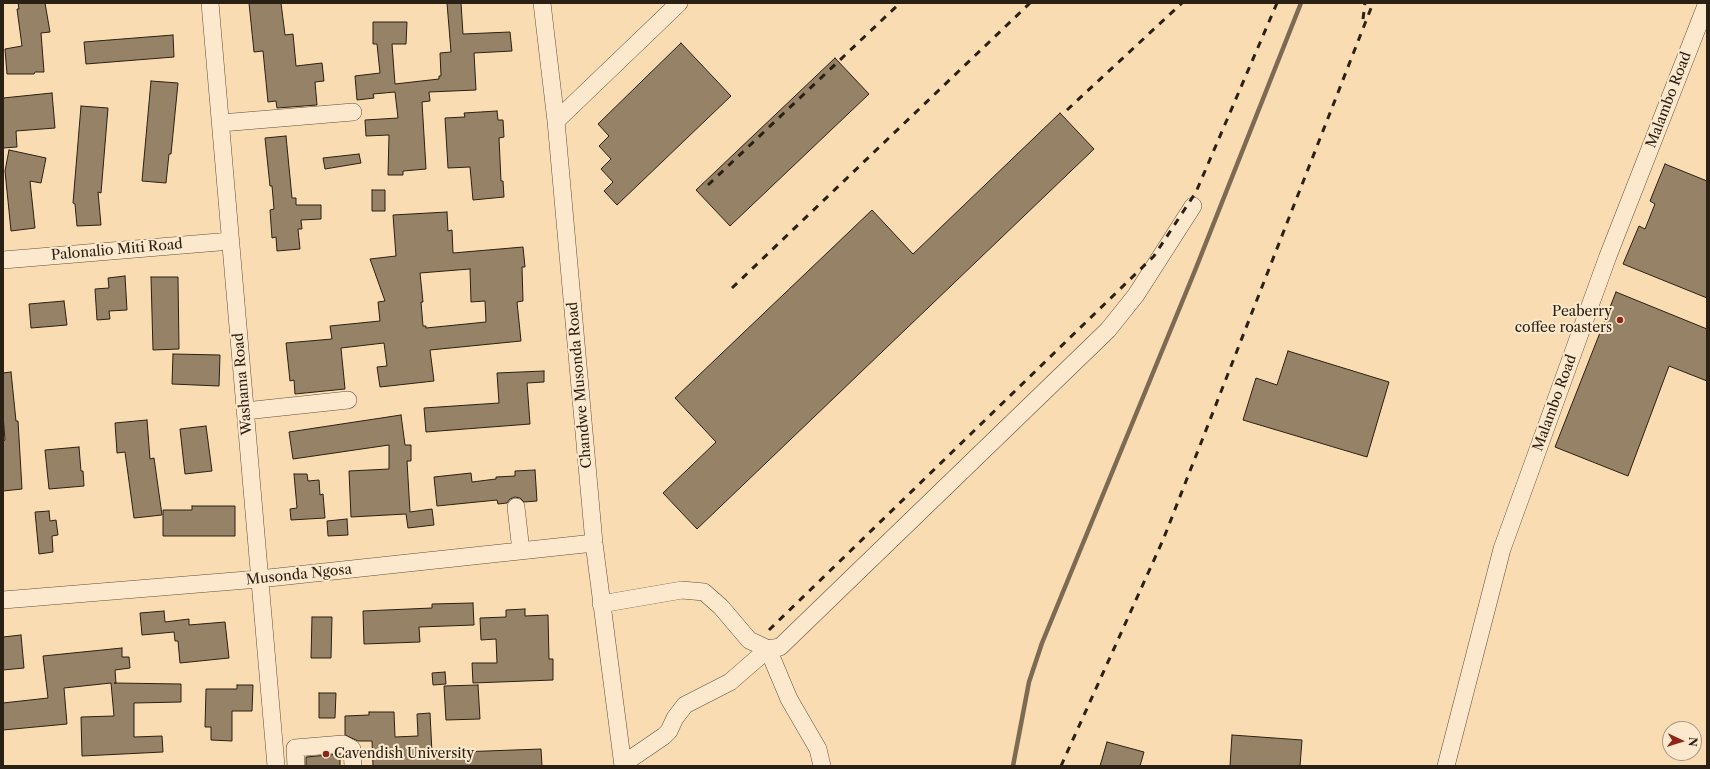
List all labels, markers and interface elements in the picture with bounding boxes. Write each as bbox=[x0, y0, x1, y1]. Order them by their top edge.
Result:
street label: Malambo Road bbox=[1643, 50, 1695, 150]
street label: Palonalio Miti Road bbox=[51, 236, 183, 264]
street label: Chandwe Musonda Road bbox=[564, 301, 596, 469]
place label: Peaberry coffee roasters bbox=[1515, 304, 1612, 336]
marker: Peaberry coffee roasters bbox=[1615, 315, 1625, 325]
street label: Washama Road bbox=[230, 332, 256, 436]
street label: Malambo Road bbox=[1530, 352, 1580, 454]
street label: Musonda Ngosa bbox=[245, 561, 353, 589]
north arrow bbox=[1662, 721, 1702, 761]
text: N bbox=[1686, 737, 1700, 747]
place label: Cavendish University bbox=[334, 746, 474, 762]
marker: Cavendish University bbox=[321, 749, 331, 759]

